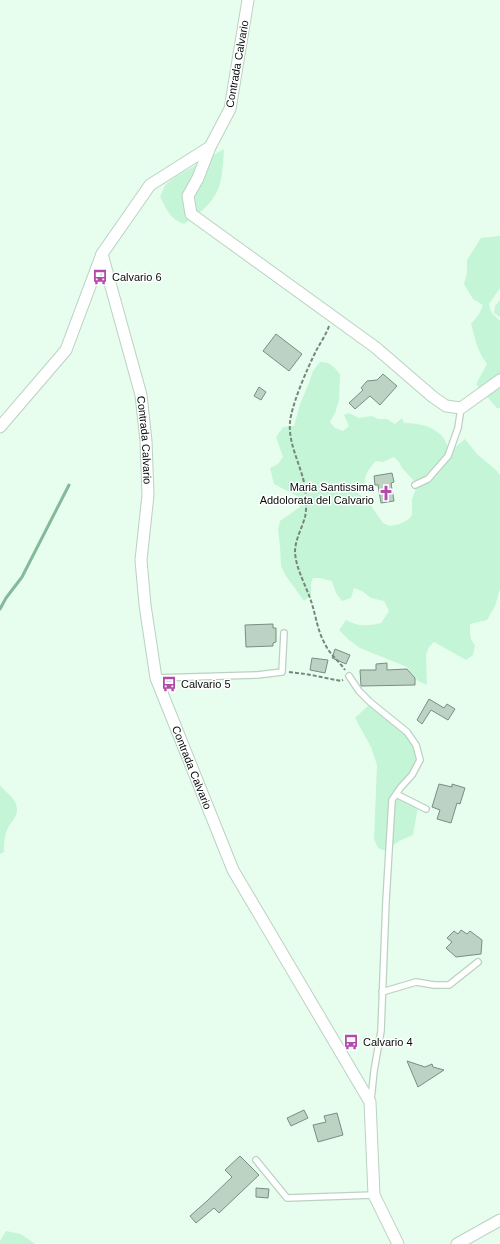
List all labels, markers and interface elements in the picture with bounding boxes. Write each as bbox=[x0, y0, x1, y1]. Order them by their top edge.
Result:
street label: Contrada Calvario bbox=[223, 19, 251, 109]
bus stop icon: Calvario 6 bbox=[91, 268, 109, 286]
place label: Calvario 6 bbox=[112, 271, 162, 283]
street label: Contrada Calvario bbox=[135, 395, 154, 485]
place label: Maria Santissima Addolorata del Calvario bbox=[260, 481, 375, 506]
church icon: Maria Santissima Addolorata del Calvario bbox=[377, 484, 395, 502]
bus stop icon: Calvario 5 bbox=[160, 675, 178, 693]
place label: Calvario 5 bbox=[181, 678, 231, 690]
street label: Contrada Calvario bbox=[170, 724, 214, 811]
bus stop icon: Calvario 4 bbox=[342, 1033, 360, 1051]
place label: Calvario 4 bbox=[363, 1036, 413, 1048]

